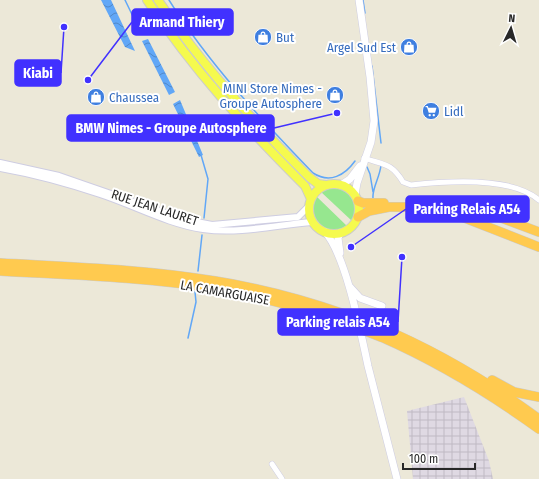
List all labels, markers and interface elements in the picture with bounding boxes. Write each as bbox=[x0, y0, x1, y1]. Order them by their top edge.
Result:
north arrow bbox=[491, 8, 531, 48]
callout: Armand Thiery bbox=[132, 9, 233, 35]
text: N bbox=[508, 12, 516, 25]
text: Armand Thiery bbox=[139, 14, 225, 31]
shop icon: But bbox=[253, 27, 273, 47]
place label: But bbox=[276, 30, 295, 45]
shop icon: Argel Sud Est bbox=[399, 37, 419, 57]
place label: Argel Sud Est bbox=[327, 40, 397, 55]
callout: Kiabi bbox=[15, 60, 61, 86]
text: Kiabi bbox=[23, 65, 53, 82]
place label: MINI Store Nimes - Groupe Autosphere bbox=[219, 81, 322, 111]
shop icon: MINI Store Nimes - Groupe Autosphere bbox=[325, 85, 345, 105]
shop icon: Chaussea bbox=[86, 87, 106, 107]
place label: Chaussea bbox=[109, 90, 159, 105]
supermarket icon: Lidl bbox=[421, 101, 441, 121]
place label: Lidl bbox=[444, 104, 464, 119]
callout: BMW Nimes - Groupe Autosphere bbox=[67, 115, 274, 141]
text: BMW Nimes - Groupe Autosphere bbox=[76, 120, 267, 137]
street label: RUE JEAN LAURET bbox=[109, 186, 200, 229]
callout: Parking Relais A54 bbox=[406, 196, 529, 222]
text: Parking Relais A54 bbox=[414, 201, 520, 218]
street label: LA CAMARGUAISE bbox=[179, 277, 270, 308]
callout: Parking relais A54 bbox=[278, 309, 398, 335]
text: Parking relais A54 bbox=[286, 314, 390, 331]
scale bar bbox=[403, 445, 475, 471]
text: 100 m bbox=[409, 452, 438, 466]

